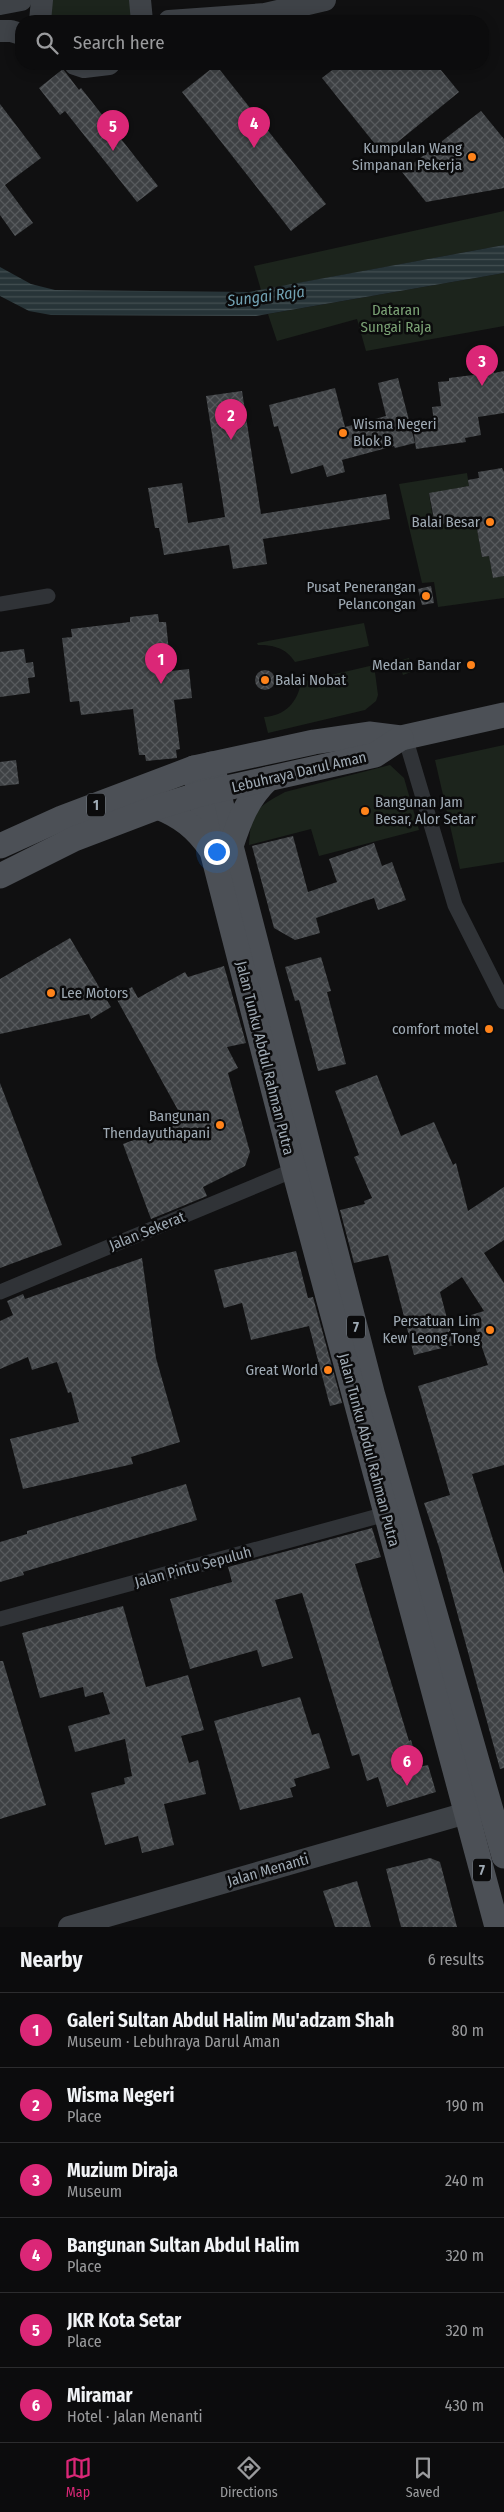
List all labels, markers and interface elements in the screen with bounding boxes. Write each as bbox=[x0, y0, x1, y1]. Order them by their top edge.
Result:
search box bbox=[15, 15, 489, 70]
icon: search bbox=[33, 29, 61, 57]
text: Search here bbox=[73, 31, 165, 54]
pin: 4 bbox=[238, 107, 270, 148]
pin: 5 bbox=[97, 110, 129, 151]
place label: Kumpulan Wang Simpanan Pekerja bbox=[352, 139, 462, 174]
marker: Kumpulan Wang Simpanan Pekerja bbox=[466, 151, 478, 163]
water label: Sungai Raja bbox=[225, 282, 306, 310]
park label: Dataran Sungai Raja bbox=[361, 301, 431, 336]
pin: 3 bbox=[466, 345, 498, 386]
pin: 2 bbox=[215, 399, 247, 440]
place label: Wisma Negeri Blok B bbox=[353, 415, 437, 450]
marker: Wisma Negeri Blok B bbox=[337, 427, 349, 439]
place label: Balai Besar bbox=[412, 513, 481, 531]
marker: Balai Besar bbox=[484, 516, 496, 528]
place label: Pusat Penerangan Pelancongan bbox=[306, 578, 416, 613]
marker: Pusat Penerangan Pelancongan bbox=[420, 590, 432, 602]
pin: 1 bbox=[145, 643, 177, 684]
place label: Medan Bandar bbox=[372, 656, 462, 674]
marker: Medan Bandar bbox=[465, 659, 477, 671]
place label: Balai Nobat bbox=[275, 671, 346, 689]
marker: Balai Nobat bbox=[259, 674, 271, 686]
street label: Lebuhraya Darul Aman bbox=[230, 748, 368, 796]
place label: Bangunan Jam Besar, Alor Setar bbox=[375, 793, 476, 828]
road number: 1 bbox=[87, 794, 105, 816]
marker: Bangunan Jam Besar, Alor Setar bbox=[359, 805, 371, 817]
your location bbox=[204, 839, 230, 865]
street label: Jalan Tunku Abdul Rahman Putra bbox=[232, 959, 298, 1157]
place label: Lee Motors bbox=[61, 984, 128, 1002]
marker: Lee Motors bbox=[45, 987, 57, 999]
place label: comfort motel bbox=[392, 1020, 479, 1038]
marker: comfort motel bbox=[483, 1023, 495, 1035]
place label: Bangunan Thendayuthapani bbox=[103, 1107, 210, 1142]
marker: Bangunan Thendayuthapani bbox=[214, 1119, 226, 1131]
street label: Jalan Sekerat bbox=[106, 1208, 188, 1254]
place label: Persatuan Lim Kew Leong Tong bbox=[382, 1312, 480, 1347]
road number: 7 bbox=[347, 1315, 365, 1338]
marker: Persatuan Lim Kew Leong Tong bbox=[484, 1324, 496, 1336]
street label: Jalan Tunku Abdul Rahman Putra bbox=[334, 1351, 404, 1549]
place label: Great World bbox=[245, 1361, 318, 1379]
marker: Great World bbox=[322, 1364, 334, 1376]
street label: Jalan Pintu Sepuluh bbox=[133, 1543, 253, 1591]
pin: 6 bbox=[391, 1745, 423, 1786]
street label: Jalan Menanti bbox=[225, 1850, 311, 1890]
road number: 7 bbox=[473, 1858, 491, 1882]
text: Nearby bbox=[20, 1947, 82, 1973]
text: 6 results bbox=[428, 1950, 484, 1969]
text: Galeri Sultan Abdul Halim Mu'adzam Shah bbox=[67, 2009, 394, 2032]
text: 1 bbox=[33, 2021, 39, 2040]
text: 80 m bbox=[452, 2021, 484, 2040]
text: Museum · Lebuhraya Darul Aman bbox=[67, 2032, 280, 2051]
text: Wisma Negeri bbox=[67, 2084, 174, 2107]
text: 2 bbox=[32, 2096, 40, 2115]
text: 190 m bbox=[446, 2096, 484, 2115]
text: Place bbox=[67, 2107, 102, 2126]
text: Muzium Diraja bbox=[67, 2159, 178, 2182]
text: 3 bbox=[32, 2171, 40, 2190]
text: 240 m bbox=[445, 2171, 484, 2190]
text: Museum bbox=[67, 2182, 122, 2201]
text: Bangunan Sultan Abdul Halim bbox=[67, 2234, 300, 2257]
text: 4 bbox=[32, 2246, 40, 2265]
text: 320 m bbox=[445, 2246, 484, 2265]
text: Place bbox=[67, 2257, 102, 2276]
text: JKR Kota Setar bbox=[67, 2309, 181, 2332]
text: 5 bbox=[32, 2321, 40, 2340]
text: 320 m bbox=[445, 2321, 484, 2340]
text: Place bbox=[67, 2332, 102, 2351]
text: Miramar bbox=[67, 2384, 132, 2407]
text: 6 bbox=[32, 2396, 40, 2415]
text: 430 m bbox=[445, 2396, 484, 2415]
text: Hotel · Jalan Menanti bbox=[67, 2407, 203, 2426]
tab: Map bbox=[64, 2454, 92, 2501]
tab: Directions bbox=[220, 2454, 278, 2501]
tab: Saved bbox=[406, 2454, 440, 2501]

